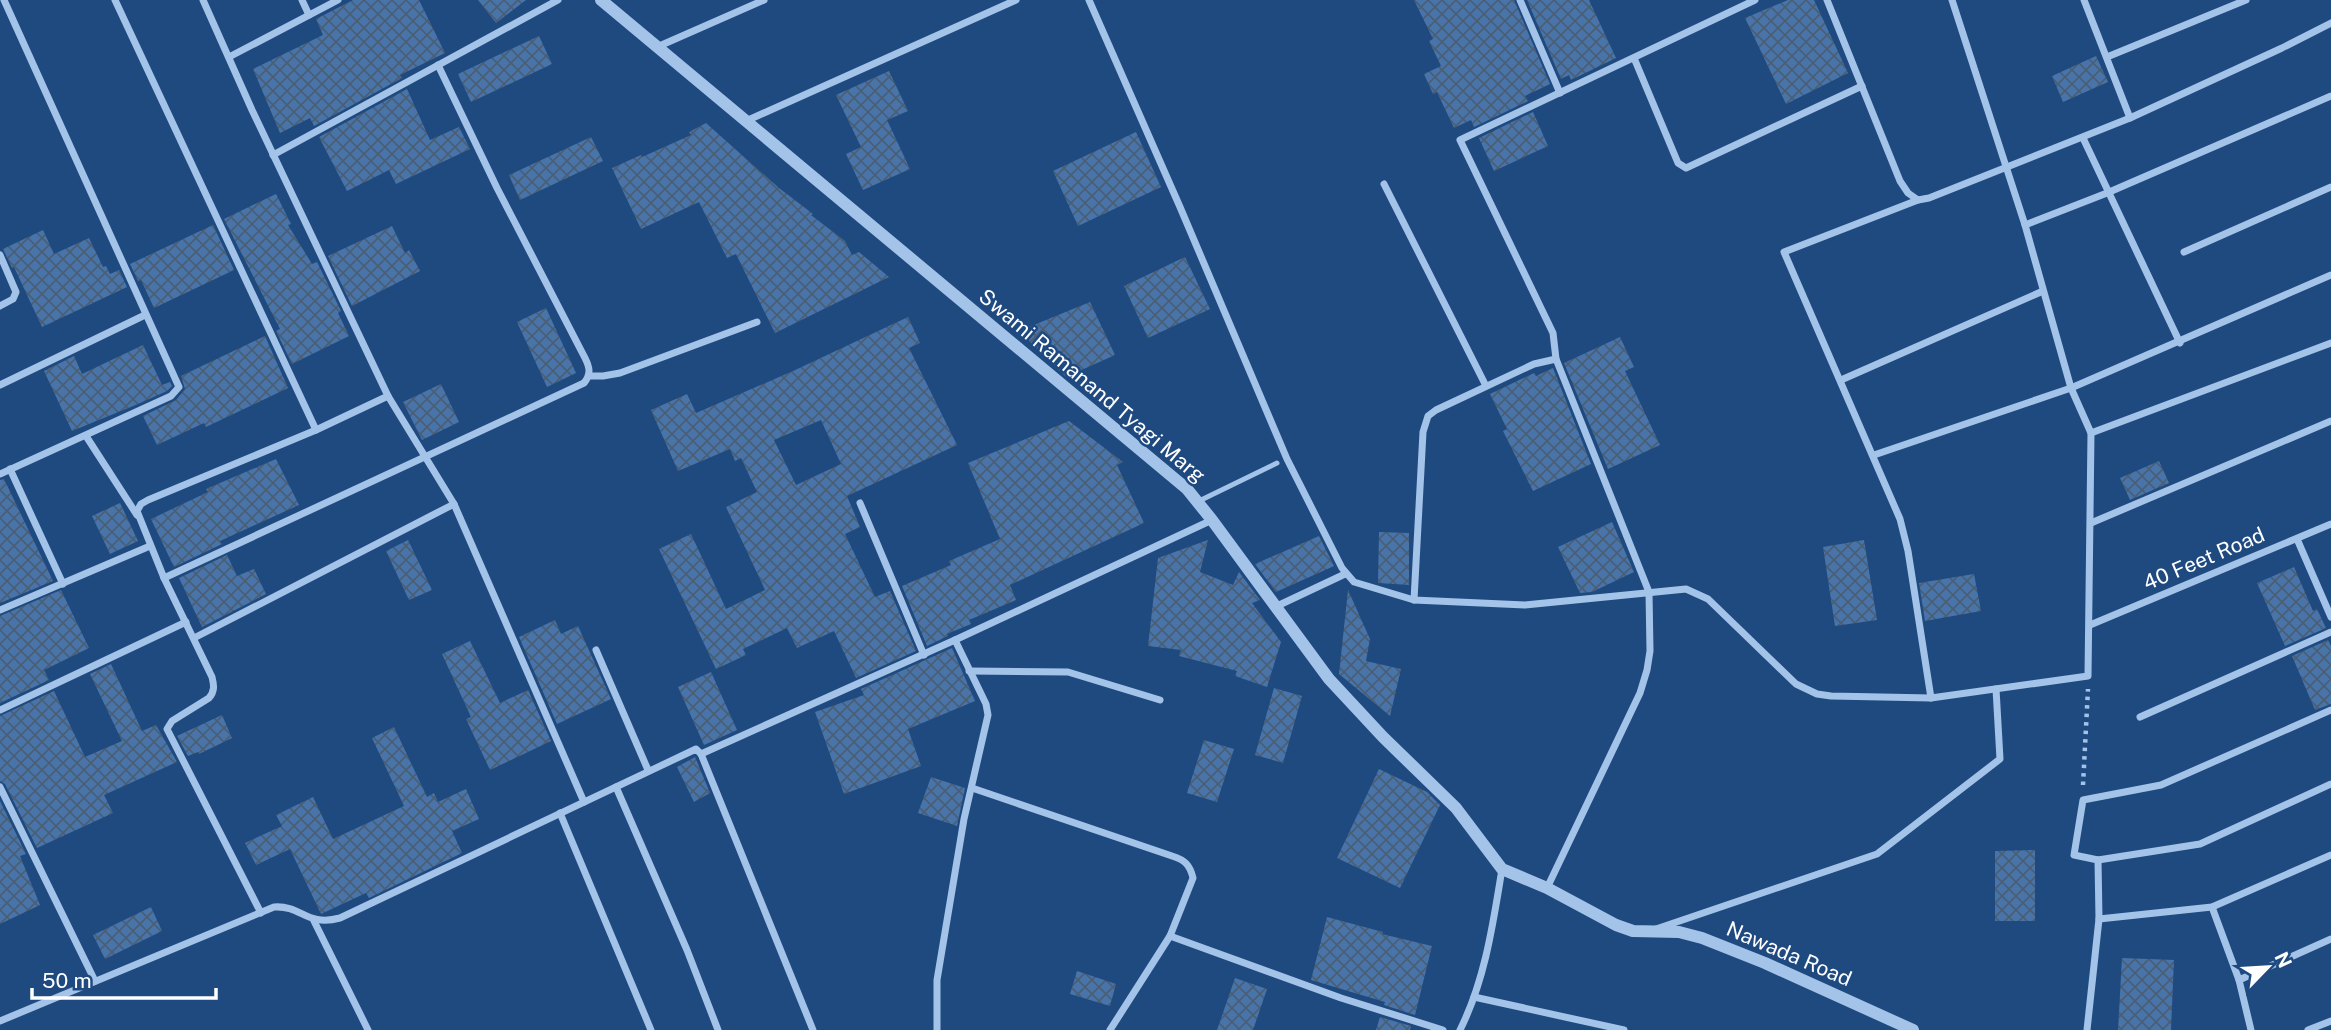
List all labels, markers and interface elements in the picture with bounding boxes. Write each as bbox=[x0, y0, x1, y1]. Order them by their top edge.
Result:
street label: Swami Ramanand Tyagi Marg bbox=[974, 284, 1211, 488]
street label: 40 Feet Road bbox=[2139, 522, 2268, 595]
street label: Nawada Road bbox=[1723, 916, 1856, 991]
north arrow bbox=[2233, 932, 2303, 1002]
text: N bbox=[2270, 948, 2297, 971]
scale bar bbox=[32, 956, 215, 1000]
text: 50 m bbox=[42, 968, 92, 993]

